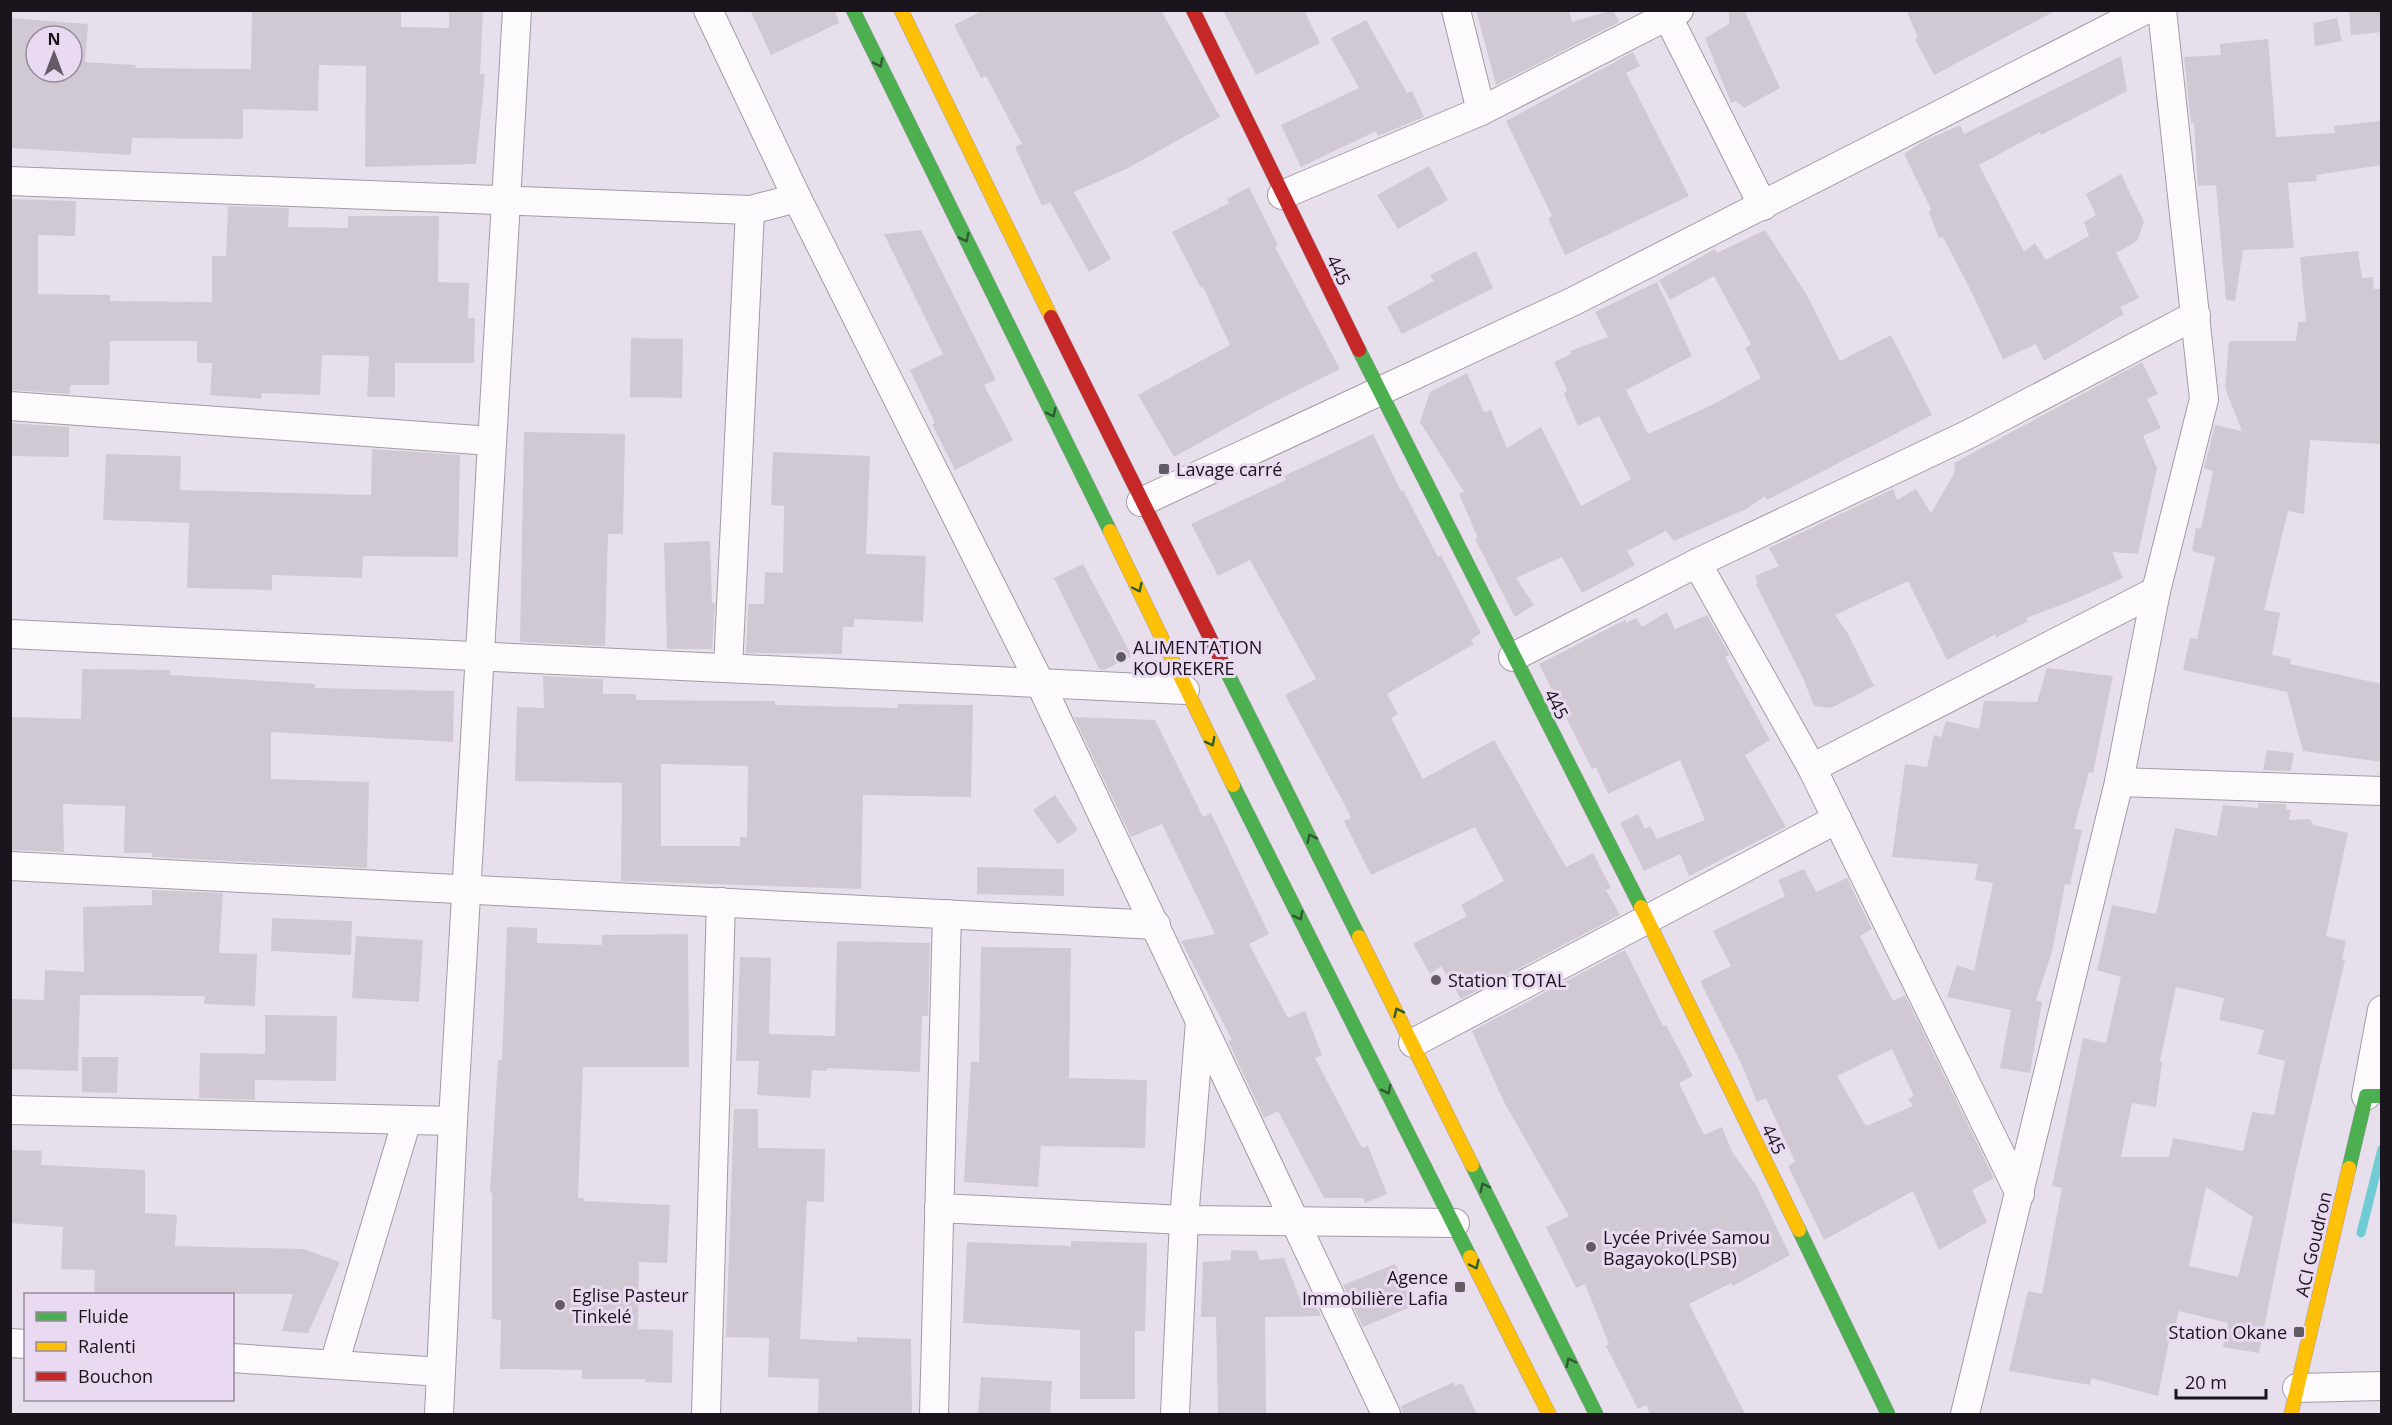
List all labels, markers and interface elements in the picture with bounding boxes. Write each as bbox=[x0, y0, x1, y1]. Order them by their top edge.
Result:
north arrow bbox=[24, 24, 84, 84]
text: N bbox=[47, 28, 61, 50]
one-way arrow bbox=[872, 57, 883, 67]
one-way arrow bbox=[958, 231, 970, 242]
street label: 445 bbox=[1321, 251, 1357, 289]
one-way arrow bbox=[1044, 406, 1056, 417]
place label: Lavage carré bbox=[1176, 457, 1282, 481]
marker: Lavage carré bbox=[1157, 462, 1171, 476]
one-way arrow bbox=[1130, 581, 1142, 592]
place label: ALIMENTATION KOUREKERE bbox=[1133, 635, 1262, 680]
marker: ALIMENTATION KOUREKERE bbox=[1114, 650, 1128, 664]
street label: 445 bbox=[1539, 685, 1575, 723]
one-way arrow bbox=[1204, 736, 1216, 747]
one-way arrow bbox=[1307, 833, 1318, 844]
one-way arrow bbox=[1292, 910, 1304, 921]
place label: Station TOTAL bbox=[1448, 968, 1566, 992]
marker: Station TOTAL bbox=[1429, 973, 1443, 987]
one-way arrow bbox=[1393, 1008, 1405, 1019]
one-way arrow bbox=[1380, 1084, 1392, 1095]
street label: 445 bbox=[1756, 1120, 1792, 1158]
one-way arrow bbox=[1480, 1183, 1491, 1194]
street label: ACI Goudron bbox=[2289, 1189, 2337, 1299]
place label: Lycée Privée Samou Bagayoko(LPSB) bbox=[1603, 1225, 1770, 1270]
marker: Lycée Privée Samou Bagayoko(LPSB) bbox=[1584, 1240, 1598, 1254]
one-way arrow bbox=[1468, 1258, 1479, 1269]
place label: Agence Immobilière Lafia bbox=[1302, 1265, 1448, 1310]
marker: Agence Immobilière Lafia bbox=[1453, 1280, 1467, 1294]
place label: Eglise Pasteur Tinkelé bbox=[572, 1283, 689, 1328]
legend bbox=[24, 1293, 234, 1401]
marker: Eglise Pasteur Tinkelé bbox=[553, 1298, 567, 1312]
text: Fluide bbox=[78, 1304, 129, 1328]
place label: Station Okane bbox=[2169, 1320, 2287, 1344]
marker: Station Okane bbox=[2292, 1325, 2306, 1339]
text: Ralenti bbox=[78, 1334, 136, 1358]
one-way arrow bbox=[1566, 1357, 1578, 1368]
scale bar bbox=[2176, 1362, 2266, 1400]
text: Bouchon bbox=[78, 1364, 153, 1388]
text: 20 m bbox=[2185, 1370, 2227, 1394]

